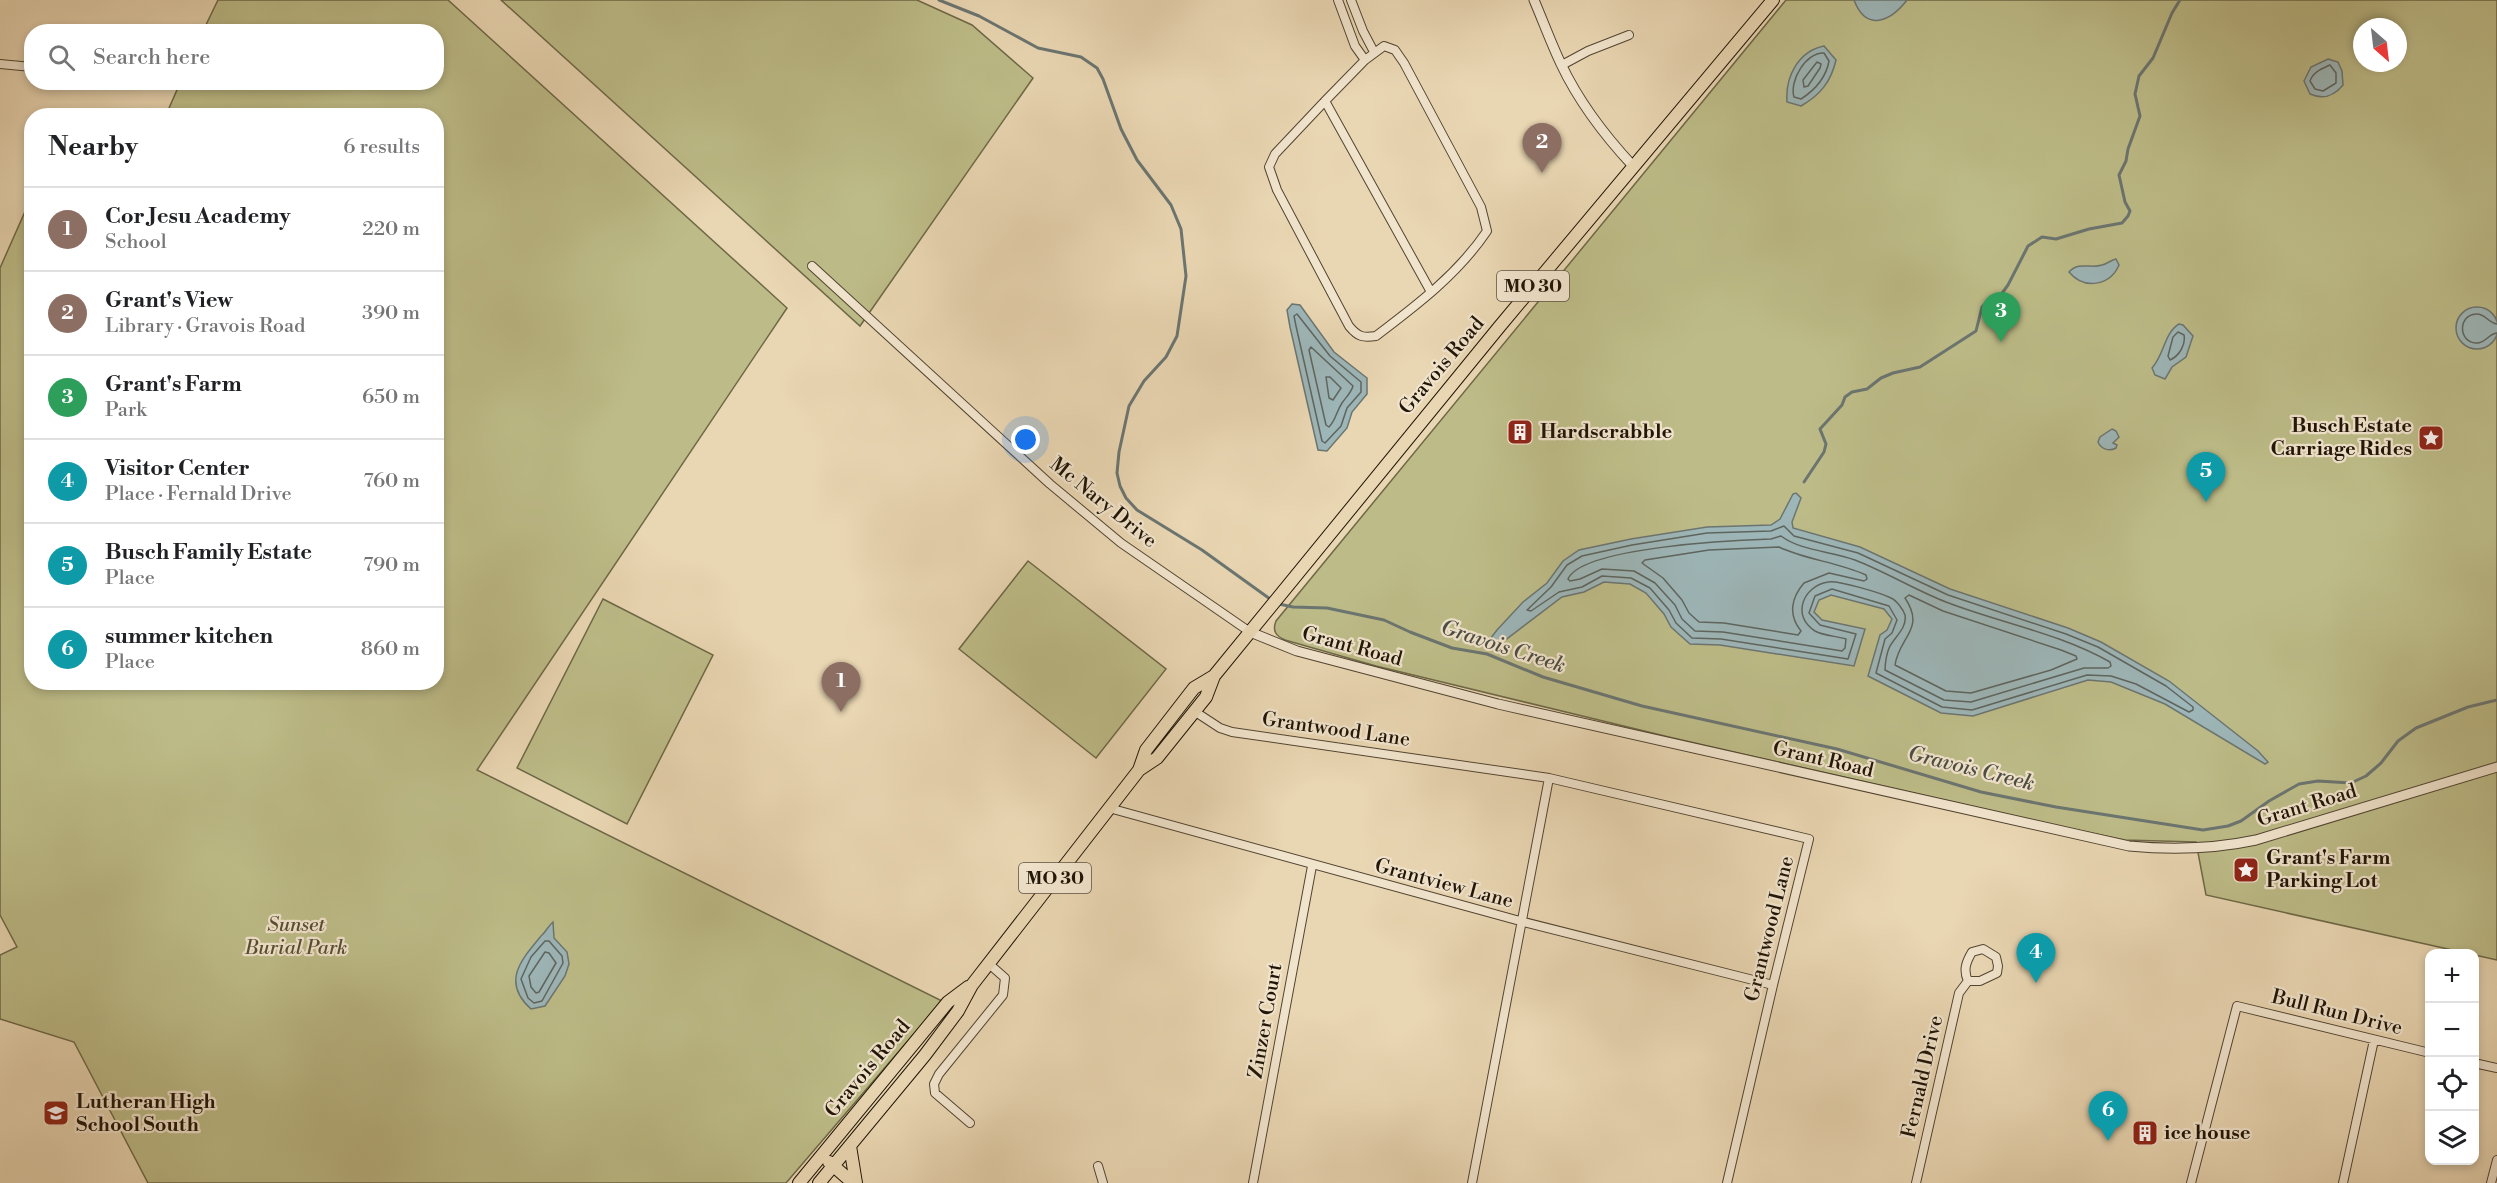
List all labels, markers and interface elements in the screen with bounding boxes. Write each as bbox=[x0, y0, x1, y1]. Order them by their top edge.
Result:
north arrow bbox=[2353, 18, 2407, 72]
search box bbox=[24, 24, 444, 90]
icon: search bbox=[45, 41, 78, 74]
text: Search here bbox=[93, 44, 210, 71]
pin: 2 bbox=[1522, 124, 1562, 173]
text: Nearby bbox=[48, 131, 138, 163]
text: 6 results bbox=[343, 135, 420, 160]
text: Cor Jesu Academy bbox=[105, 203, 290, 230]
text: 1 bbox=[63, 217, 72, 242]
text: 220 m bbox=[362, 217, 420, 242]
text: School bbox=[105, 230, 167, 255]
road number: MO 30 bbox=[1497, 271, 1569, 301]
text: Grant's View bbox=[105, 287, 233, 314]
pin: 3 bbox=[1982, 292, 2020, 342]
text: 2 bbox=[61, 301, 74, 326]
text: 390 m bbox=[362, 301, 420, 326]
street label: Gravois Road bbox=[1394, 312, 1491, 420]
text: Library · Gravois Road bbox=[105, 314, 305, 339]
text: Grant's Farm bbox=[105, 371, 242, 398]
text: 3 bbox=[61, 385, 74, 410]
text: 650 m bbox=[362, 385, 420, 410]
text: Park bbox=[105, 398, 147, 423]
place label: Busch Estate Carriage Rides bbox=[2271, 414, 2412, 462]
building icon: Hardscrabble bbox=[1505, 417, 1535, 447]
place label: Hardscrabble bbox=[1540, 420, 1673, 445]
place icon: Busch Estate Carriage Rides bbox=[2416, 423, 2446, 453]
your location bbox=[1011, 425, 1040, 454]
street label: Mc Nary Drive bbox=[1044, 452, 1162, 554]
pin: 5 bbox=[2186, 452, 2226, 502]
text: Visitor Center bbox=[105, 455, 250, 482]
text: 4 bbox=[61, 469, 74, 494]
text: 760 m bbox=[364, 469, 420, 494]
text: Place · Fernald Drive bbox=[105, 482, 292, 507]
text: Busch Family Estate bbox=[105, 539, 312, 566]
text: 5 bbox=[61, 553, 74, 578]
text: 790 m bbox=[363, 553, 420, 578]
text: Place bbox=[105, 566, 155, 591]
water label: Gravois Creek bbox=[1437, 615, 1569, 679]
street label: Grant Road bbox=[1299, 622, 1406, 673]
text: summer kitchen bbox=[105, 623, 273, 650]
text: 6 bbox=[61, 637, 74, 662]
text: 860 m bbox=[361, 637, 420, 662]
text: Place bbox=[105, 650, 155, 675]
pin: 1 bbox=[822, 662, 860, 712]
street label: Grantwood Lane bbox=[1260, 707, 1412, 753]
street label: Grant Road bbox=[1770, 736, 1877, 784]
water label: Gravois Creek bbox=[1905, 741, 2037, 797]
street label: Grant Road bbox=[2254, 779, 2360, 833]
place label: Grant's Farm Parking Lot bbox=[2266, 846, 2390, 894]
street label: Grantview Lane bbox=[1372, 854, 1516, 914]
street label: Grantwood Lane bbox=[1740, 854, 1800, 1004]
place icon: Grant's Farm Parking Lot bbox=[2231, 855, 2261, 885]
road number: MO 30 bbox=[1019, 863, 1091, 893]
park label: Sunset Burial Park bbox=[244, 913, 347, 961]
pin: 4 bbox=[2016, 934, 2056, 983]
map controls bbox=[2425, 949, 2479, 1165]
button: + bbox=[2425, 949, 2479, 1003]
street label: Zinzer Court bbox=[1244, 961, 1288, 1081]
street label: Bull Run Drive bbox=[2268, 984, 2405, 1041]
button: − bbox=[2425, 1003, 2479, 1057]
street label: Fernald Drive bbox=[1897, 1013, 1949, 1141]
street label: Gravois Road bbox=[820, 1015, 917, 1123]
button: locate bbox=[2425, 1057, 2479, 1111]
place label: Lutheran High School South bbox=[76, 1090, 216, 1138]
pin: 6 bbox=[2088, 1092, 2128, 1141]
school or university icon: Lutheran High School South bbox=[41, 1098, 71, 1128]
button: layers bbox=[2425, 1111, 2479, 1165]
building icon: ice house bbox=[2130, 1118, 2160, 1148]
place label: ice house bbox=[2164, 1121, 2251, 1146]

